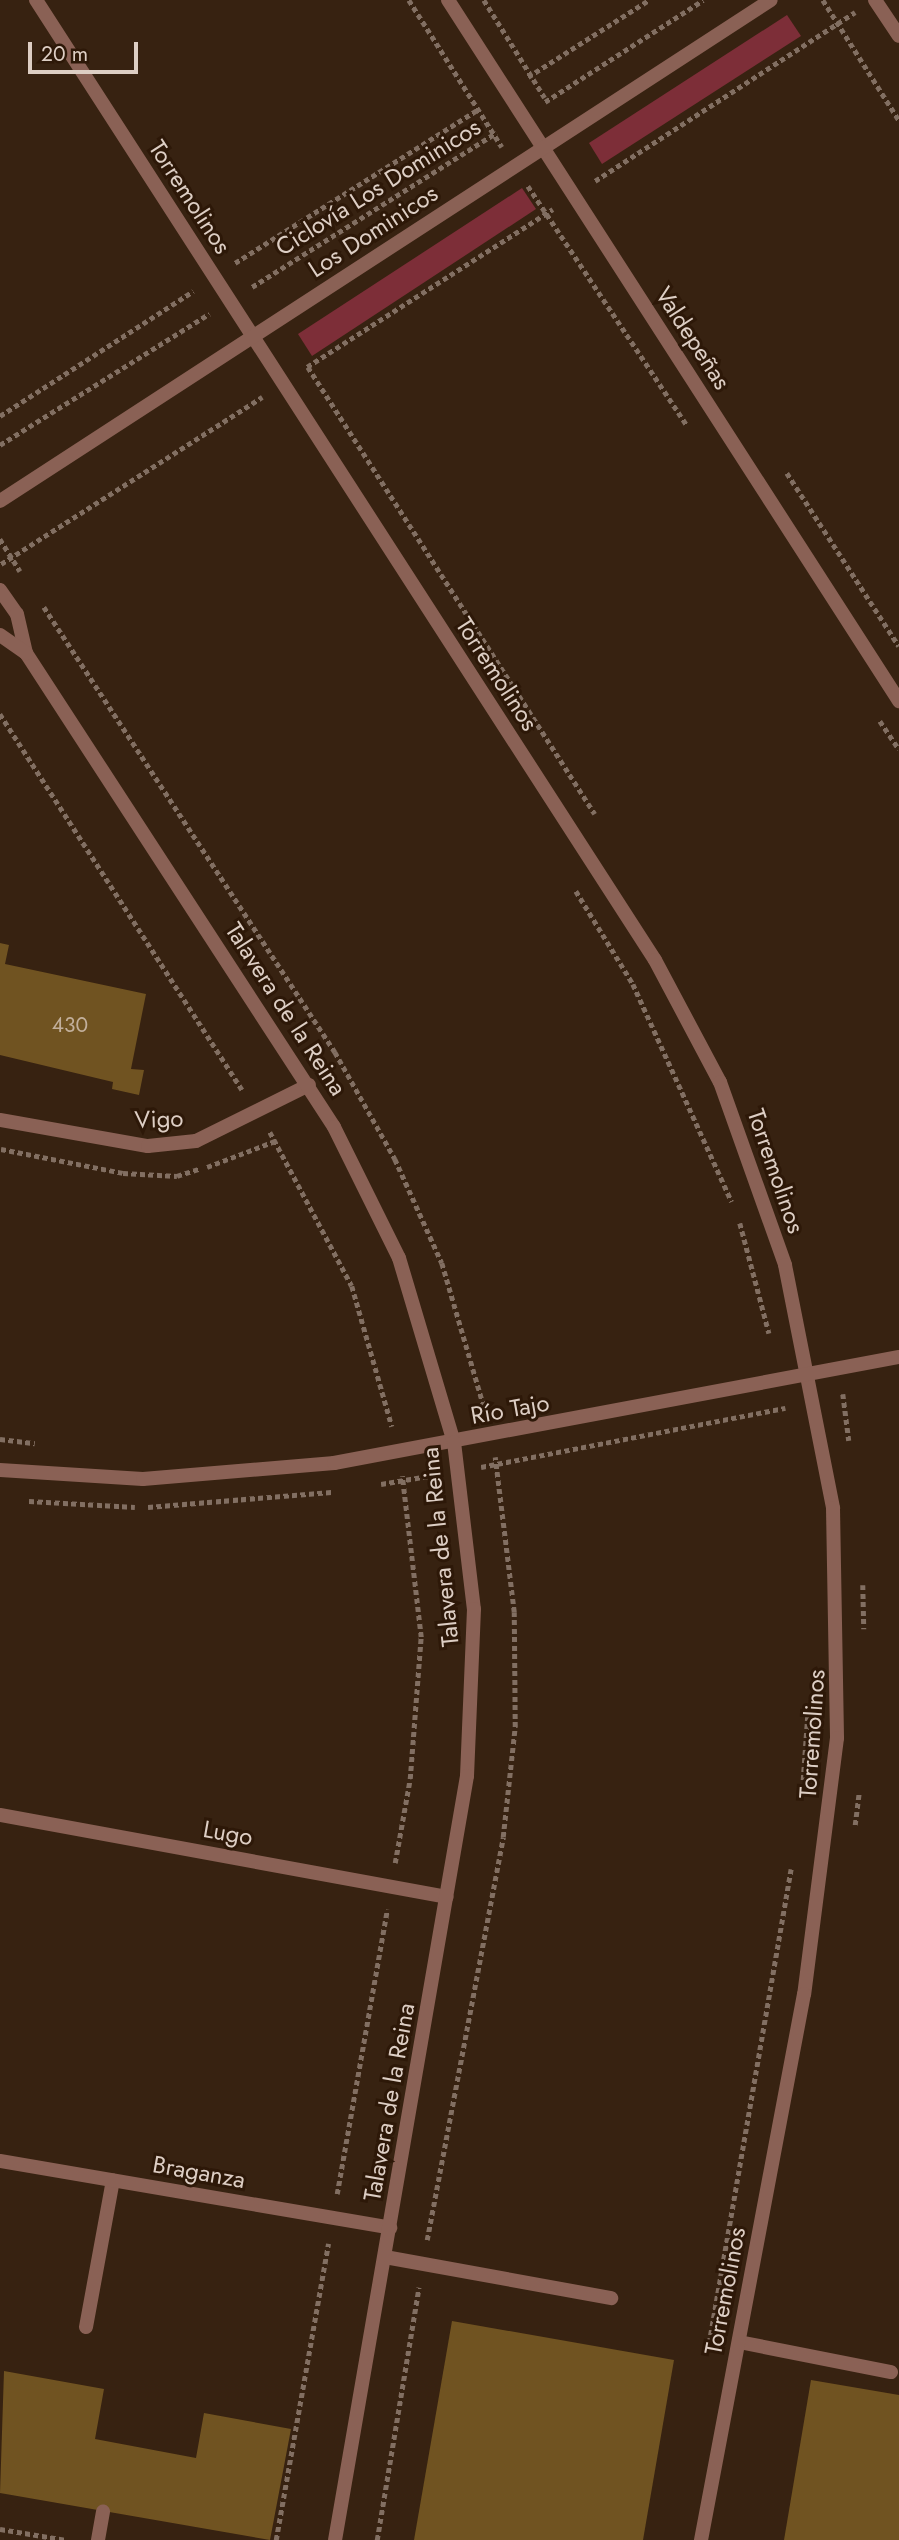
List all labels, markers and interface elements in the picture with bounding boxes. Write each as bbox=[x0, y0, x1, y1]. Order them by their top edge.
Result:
scale bar bbox=[32, 28, 142, 72]
text: 20 m bbox=[41, 39, 88, 69]
street label: Ciclovía Los Dominicos bbox=[270, 112, 486, 262]
street label: Torremolinos bbox=[143, 135, 237, 259]
street label: Los Dominicos bbox=[303, 179, 443, 283]
street label: Valdepeñas bbox=[649, 281, 737, 395]
street label: Torremolinos bbox=[450, 612, 544, 736]
street label: Talavera de la Reina bbox=[219, 917, 353, 1101]
house number: 430 bbox=[52, 1012, 88, 1038]
street label: Vigo bbox=[134, 1104, 184, 1134]
street label: Torremolinos bbox=[741, 1105, 811, 1237]
street label: Río Tajo bbox=[468, 1388, 552, 1430]
street label: Talavera de la Reina bbox=[415, 1446, 465, 1648]
street label: Torremolinos bbox=[793, 1669, 831, 1799]
street label: Lugo bbox=[201, 1815, 255, 1851]
street label: Talavera de la Reina bbox=[357, 2001, 421, 2203]
street label: Braganza bbox=[150, 2150, 248, 2194]
street label: Torremolinos bbox=[699, 2225, 751, 2357]

